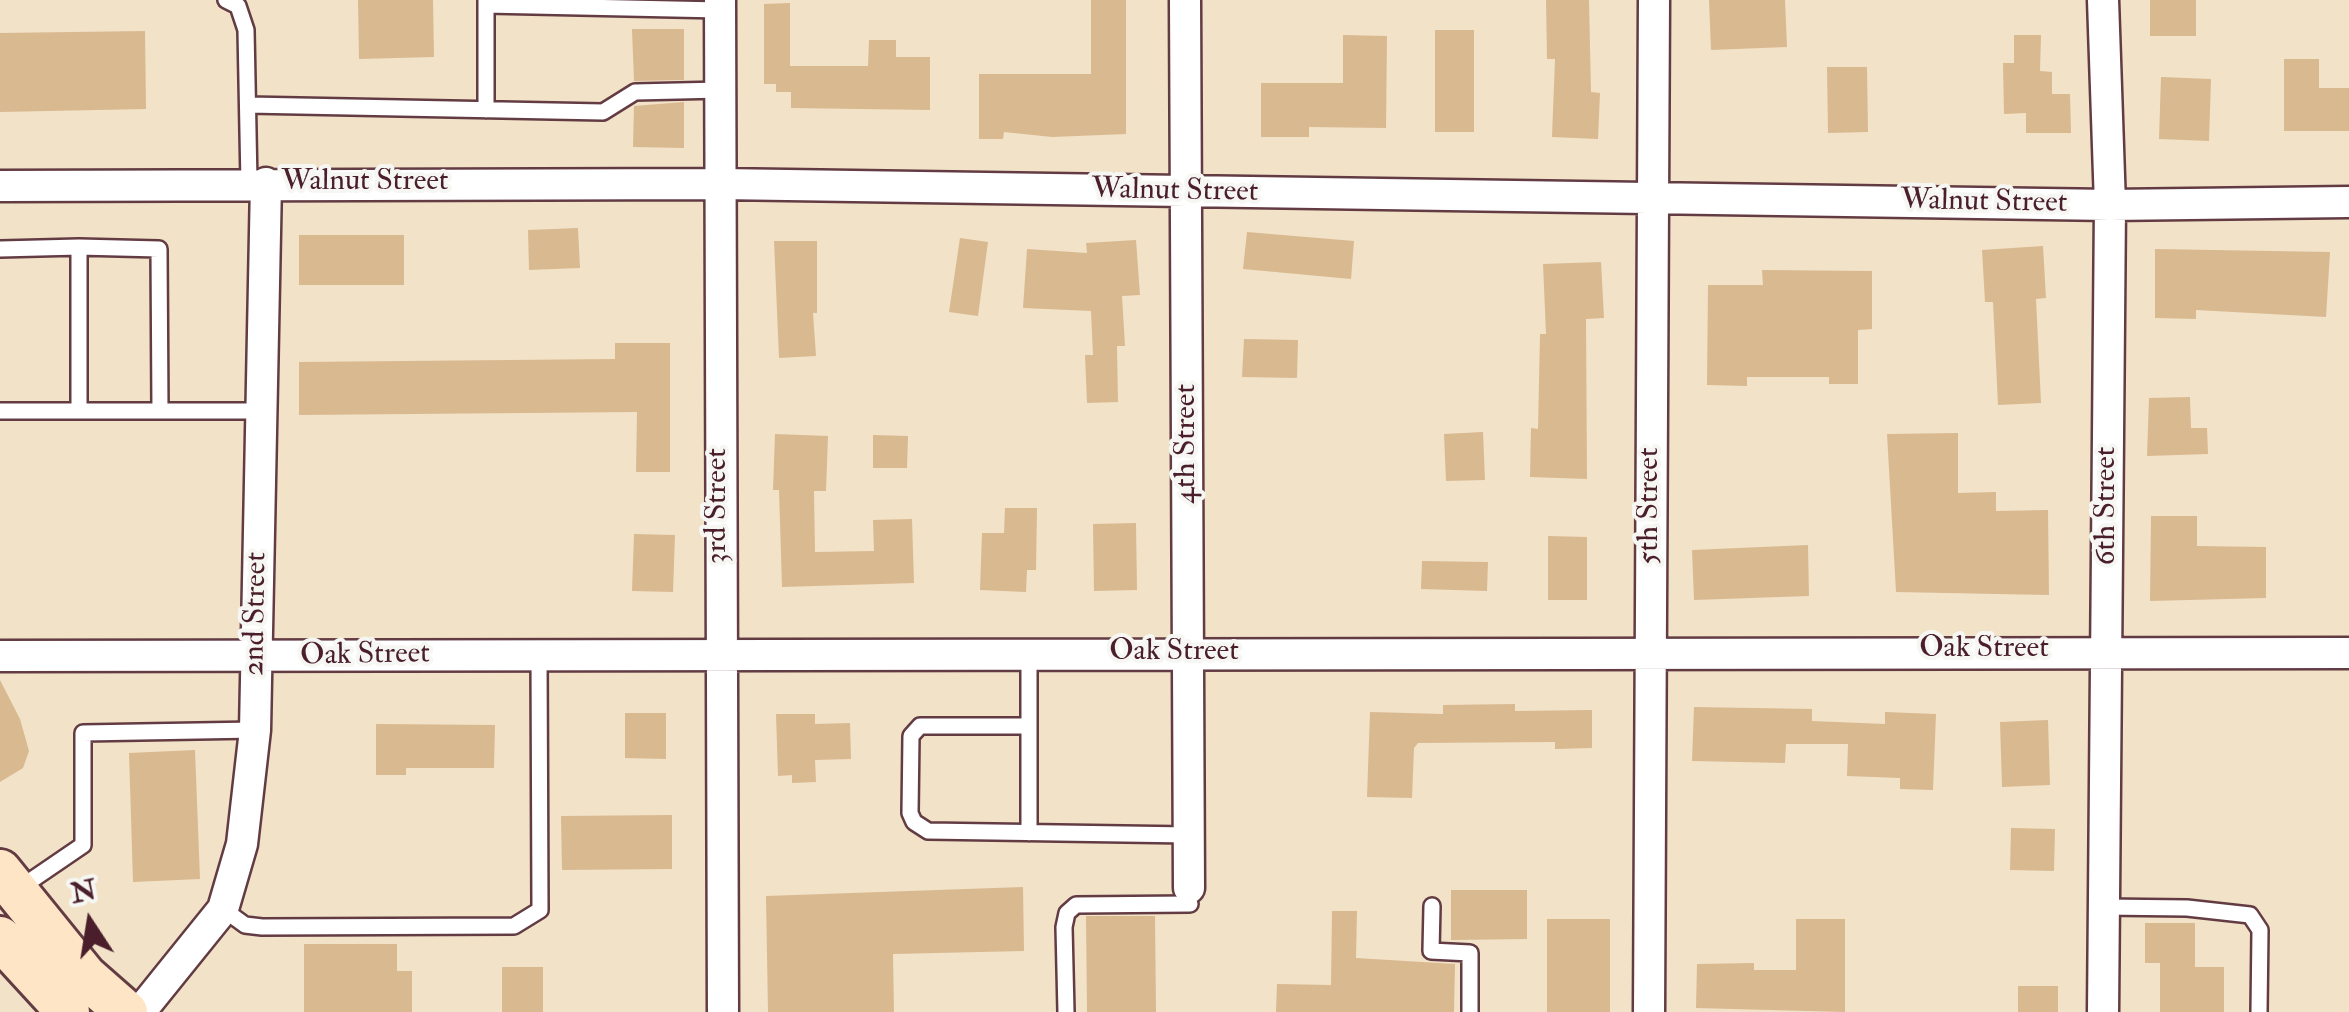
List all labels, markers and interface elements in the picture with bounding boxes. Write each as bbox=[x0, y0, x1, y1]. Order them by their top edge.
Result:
street label: Walnut Street bbox=[282, 165, 448, 201]
street label: Walnut Street bbox=[1091, 173, 1259, 211]
street label: Walnut Street bbox=[1900, 184, 2068, 222]
street label: 4th Street bbox=[1170, 384, 1206, 504]
street label: 6th Street bbox=[2090, 446, 2126, 566]
street label: 5th Street bbox=[1633, 447, 1669, 565]
street label: 3rd Street bbox=[701, 448, 737, 564]
street label: 2nd Street bbox=[238, 552, 276, 676]
street label: Oak Street bbox=[1919, 632, 2049, 668]
street label: Oak Street bbox=[1109, 635, 1239, 671]
street label: Oak Street bbox=[300, 637, 430, 675]
north arrow bbox=[40, 872, 140, 972]
text: N bbox=[68, 872, 100, 912]

